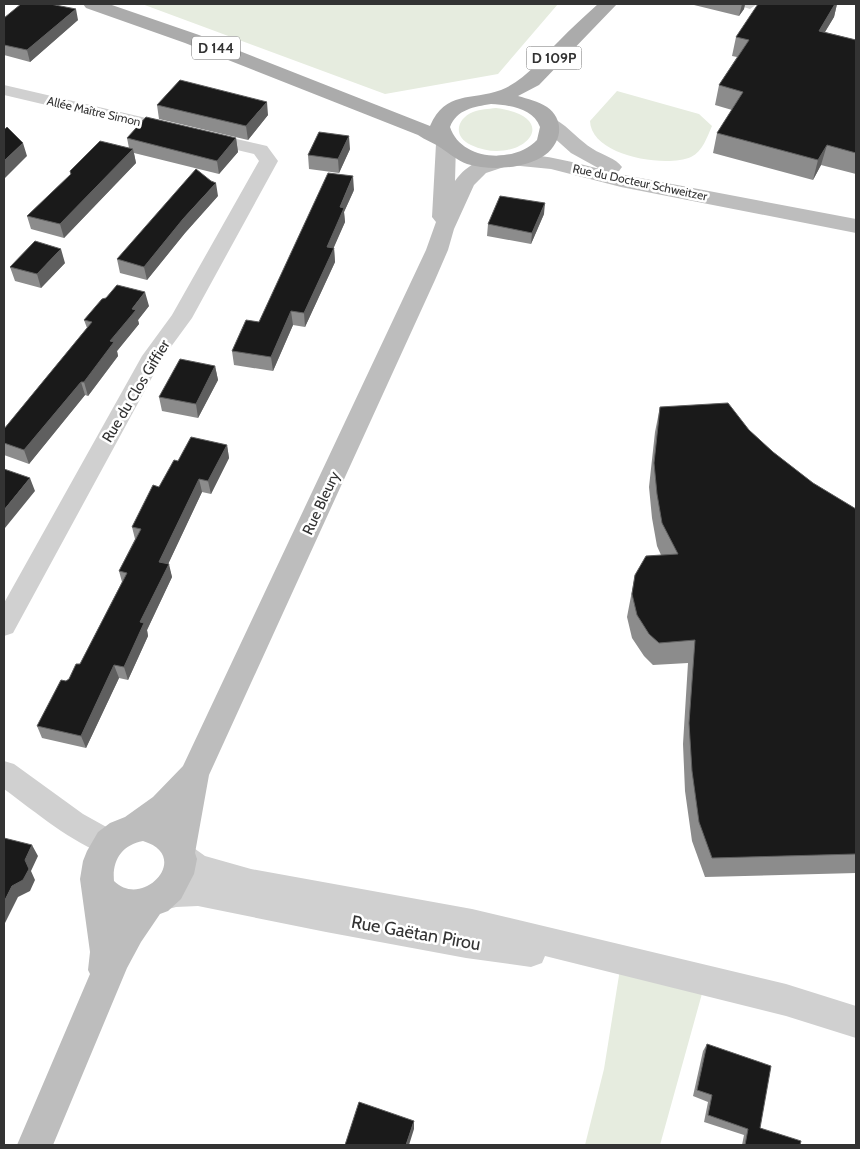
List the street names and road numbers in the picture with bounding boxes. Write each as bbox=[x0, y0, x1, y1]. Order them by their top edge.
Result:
road number: D 144 bbox=[192, 36, 240, 59]
road number: D 109P bbox=[526, 46, 582, 70]
street label: Allée Maître Simon bbox=[46, 93, 143, 129]
street label: Rue du Docteur Schweitzer bbox=[571, 160, 709, 204]
street label: Rue du Clos Giffier bbox=[98, 336, 174, 446]
street label: Rue Bleury bbox=[298, 468, 344, 538]
street label: Rue Gaëtan Pirou bbox=[350, 911, 482, 955]

